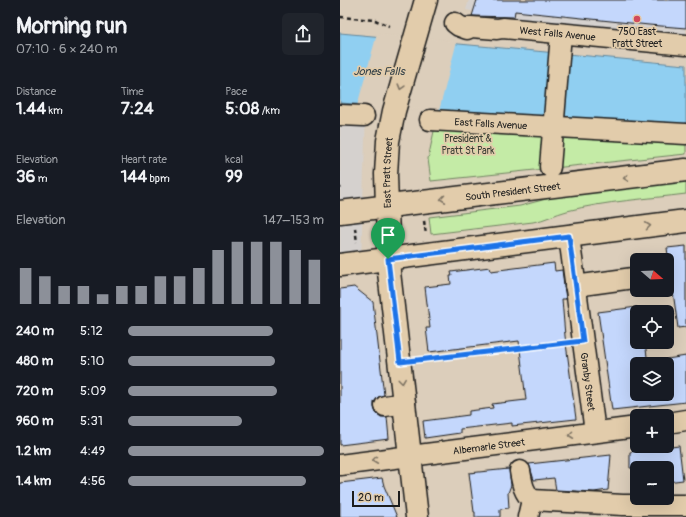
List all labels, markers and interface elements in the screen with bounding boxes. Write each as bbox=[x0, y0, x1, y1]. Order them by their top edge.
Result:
text: Morning run bbox=[16, 12, 127, 40]
button: share bbox=[282, 13, 324, 55]
marker: 750 East Pratt Street bbox=[632, 14, 642, 24]
street label: West Falls Avenue bbox=[519, 25, 596, 44]
place label: 750 East Pratt Street bbox=[612, 26, 663, 50]
text: 07:10 · 6 × 240 m bbox=[16, 41, 117, 57]
water label: Jones Falls bbox=[353, 65, 406, 78]
one-way arrow bbox=[397, 83, 406, 90]
text: Distance bbox=[16, 85, 56, 98]
text: Time bbox=[121, 85, 144, 98]
text: Pace bbox=[225, 85, 247, 98]
text: 1.44 bbox=[16, 98, 46, 119]
text: 7:24 bbox=[121, 98, 154, 119]
text: 5:08 bbox=[225, 98, 259, 119]
text: km bbox=[46, 104, 63, 117]
text: /km bbox=[259, 104, 280, 117]
street label: East Falls Avenue bbox=[454, 116, 528, 132]
park label: President & Pratt St Park bbox=[441, 133, 495, 157]
street label: East Pratt Street bbox=[381, 135, 396, 208]
text: Elevation bbox=[16, 153, 58, 166]
text: Heart rate bbox=[121, 153, 167, 166]
text: kcal bbox=[225, 153, 243, 166]
text: 36 bbox=[16, 166, 35, 187]
text: 144 bbox=[121, 166, 147, 187]
text: 99 bbox=[225, 166, 243, 187]
text: m bbox=[35, 172, 48, 185]
text: bpm bbox=[147, 172, 170, 185]
one-way arrow bbox=[623, 173, 629, 182]
street label: South President Street bbox=[465, 180, 562, 204]
one-way arrow bbox=[440, 194, 446, 203]
text: Elevation bbox=[16, 212, 66, 228]
text: 147–153 m bbox=[263, 212, 324, 228]
pin bbox=[371, 218, 405, 259]
one-way arrow bbox=[645, 221, 651, 230]
icon: arrive bbox=[377, 224, 399, 246]
north arrow bbox=[630, 253, 674, 297]
map controls bbox=[630, 253, 674, 505]
button: locate bbox=[630, 305, 674, 349]
text: 240 m bbox=[16, 323, 54, 339]
text: 5:12 bbox=[80, 323, 103, 339]
street label: Granby Street bbox=[578, 352, 597, 413]
text: 480 m bbox=[16, 353, 53, 369]
text: 5:10 bbox=[80, 353, 104, 369]
button: layers bbox=[630, 357, 674, 401]
one-way arrow bbox=[397, 378, 406, 384]
text: 720 m bbox=[16, 383, 53, 399]
text: 5:09 bbox=[80, 383, 106, 399]
button: + bbox=[630, 409, 674, 453]
text: 960 m bbox=[16, 413, 54, 429]
text: 5:31 bbox=[80, 413, 103, 429]
one-way arrow bbox=[567, 430, 574, 439]
street label: Albemarle Street bbox=[452, 436, 527, 458]
text: 1.2 km bbox=[16, 443, 51, 459]
text: 4:49 bbox=[80, 443, 105, 459]
one-way arrow bbox=[372, 455, 378, 464]
button: − bbox=[630, 461, 674, 505]
text: 1.4 km bbox=[16, 473, 51, 489]
text: 4:56 bbox=[80, 473, 106, 489]
scale bar bbox=[352, 489, 400, 508]
text: 20 m bbox=[358, 491, 384, 504]

